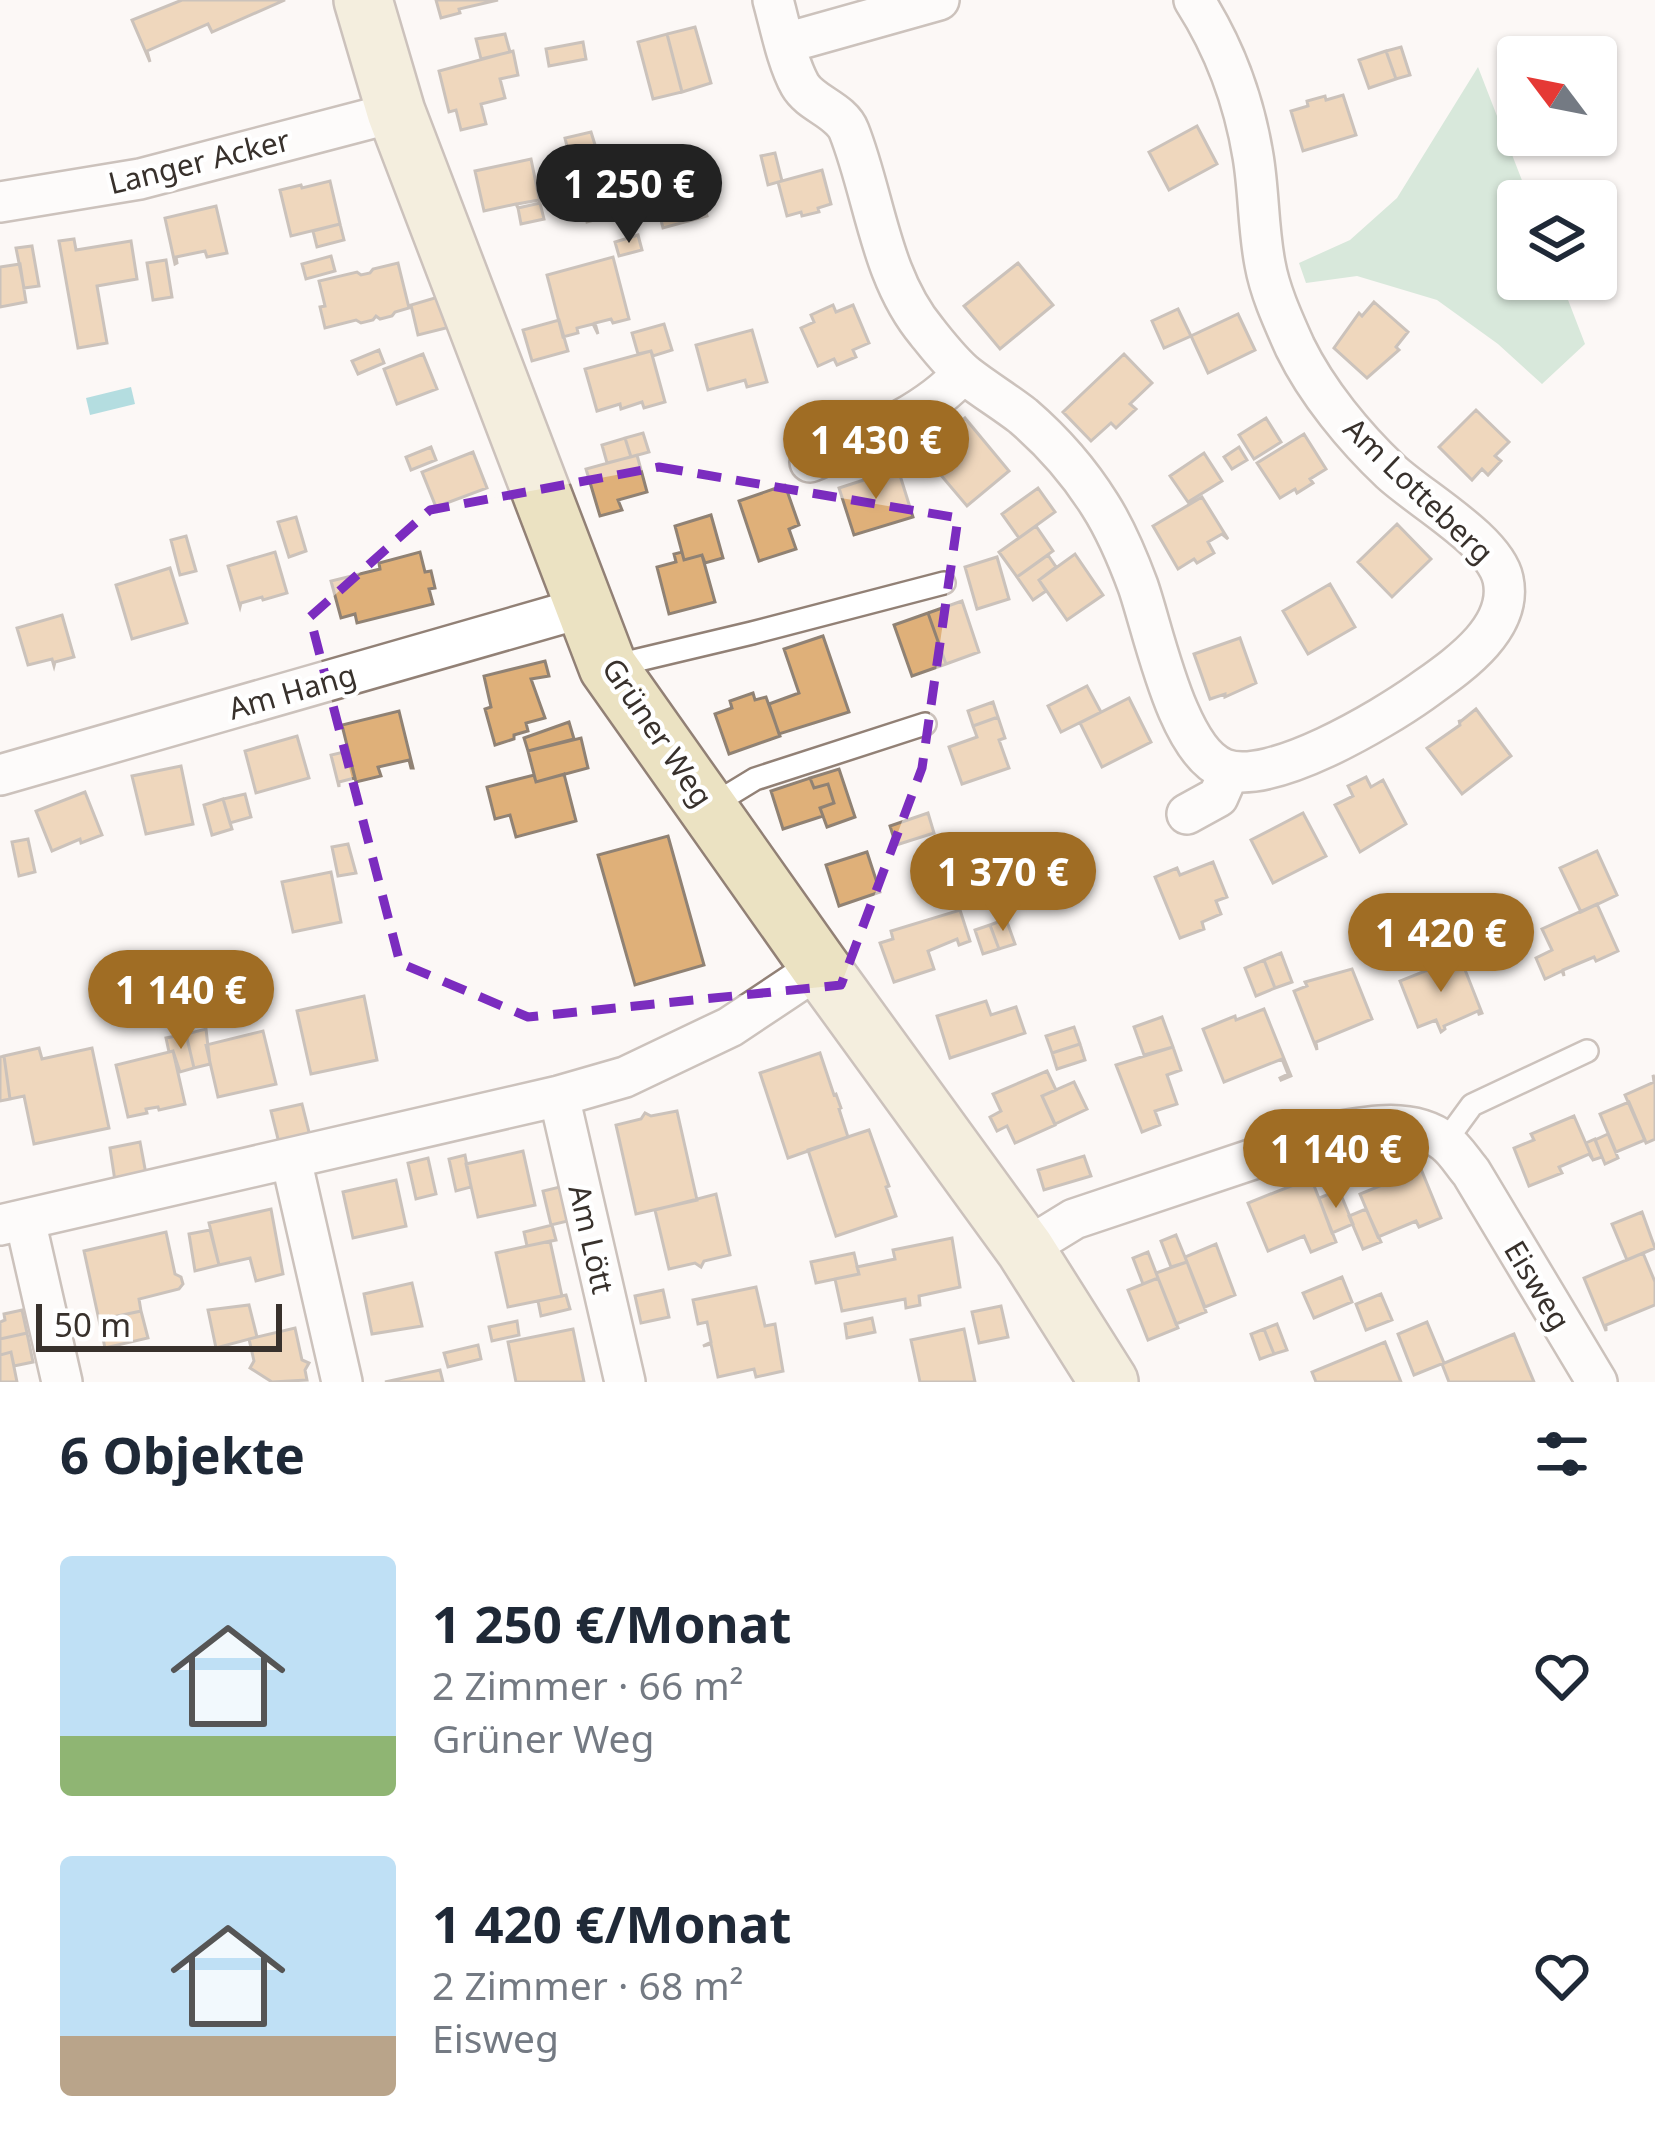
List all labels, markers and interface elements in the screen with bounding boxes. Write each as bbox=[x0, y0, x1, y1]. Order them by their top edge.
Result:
north arrow bbox=[1497, 36, 1617, 156]
map controls bbox=[1497, 36, 1617, 300]
street label: Langer Acker bbox=[104, 119, 294, 203]
pin: 1 250 € bbox=[518, 144, 740, 246]
text: 1 250 € bbox=[563, 156, 695, 209]
button: layers bbox=[1497, 180, 1617, 300]
pin: 1 430 € bbox=[765, 400, 987, 502]
street label: Am Lotteberg bbox=[1335, 408, 1503, 572]
text: 1 430 € bbox=[810, 412, 942, 465]
street label: Grüner Weg bbox=[593, 650, 723, 814]
street label: Am Hang bbox=[223, 653, 361, 729]
pin: 1 370 € bbox=[892, 832, 1114, 934]
text: 1 370 € bbox=[937, 844, 1069, 897]
pin: 1 420 € bbox=[1330, 893, 1552, 995]
text: 1 420 € bbox=[1375, 905, 1507, 958]
pin: 1 140 € bbox=[70, 950, 292, 1052]
text: 1 140 € bbox=[115, 962, 247, 1015]
pin: 1 140 € bbox=[1225, 1109, 1447, 1211]
text: 1 140 € bbox=[1270, 1121, 1402, 1174]
street label: Am Lött bbox=[560, 1181, 624, 1298]
street label: Eisweg bbox=[1495, 1233, 1581, 1337]
scale bar bbox=[36, 1298, 282, 1351]
text: 50 m bbox=[54, 1302, 131, 1347]
text: 6 Objekte bbox=[60, 1419, 305, 1489]
icon: filters bbox=[1529, 1421, 1595, 1487]
text: 1 250 €/Monat bbox=[432, 1588, 791, 1658]
icon: home bbox=[156, 1604, 300, 1748]
icon: heart bbox=[1529, 1643, 1595, 1709]
text: 2 Zimmer · 66 m² bbox=[432, 1658, 743, 1711]
text: Grüner Weg bbox=[432, 1711, 654, 1764]
text: 1 420 €/Monat bbox=[432, 1888, 791, 1958]
icon: home bbox=[156, 1904, 300, 2048]
icon: heart bbox=[1529, 1943, 1595, 2009]
text: 2 Zimmer · 68 m² bbox=[432, 1958, 743, 2011]
text: Eisweg bbox=[432, 2011, 559, 2064]

